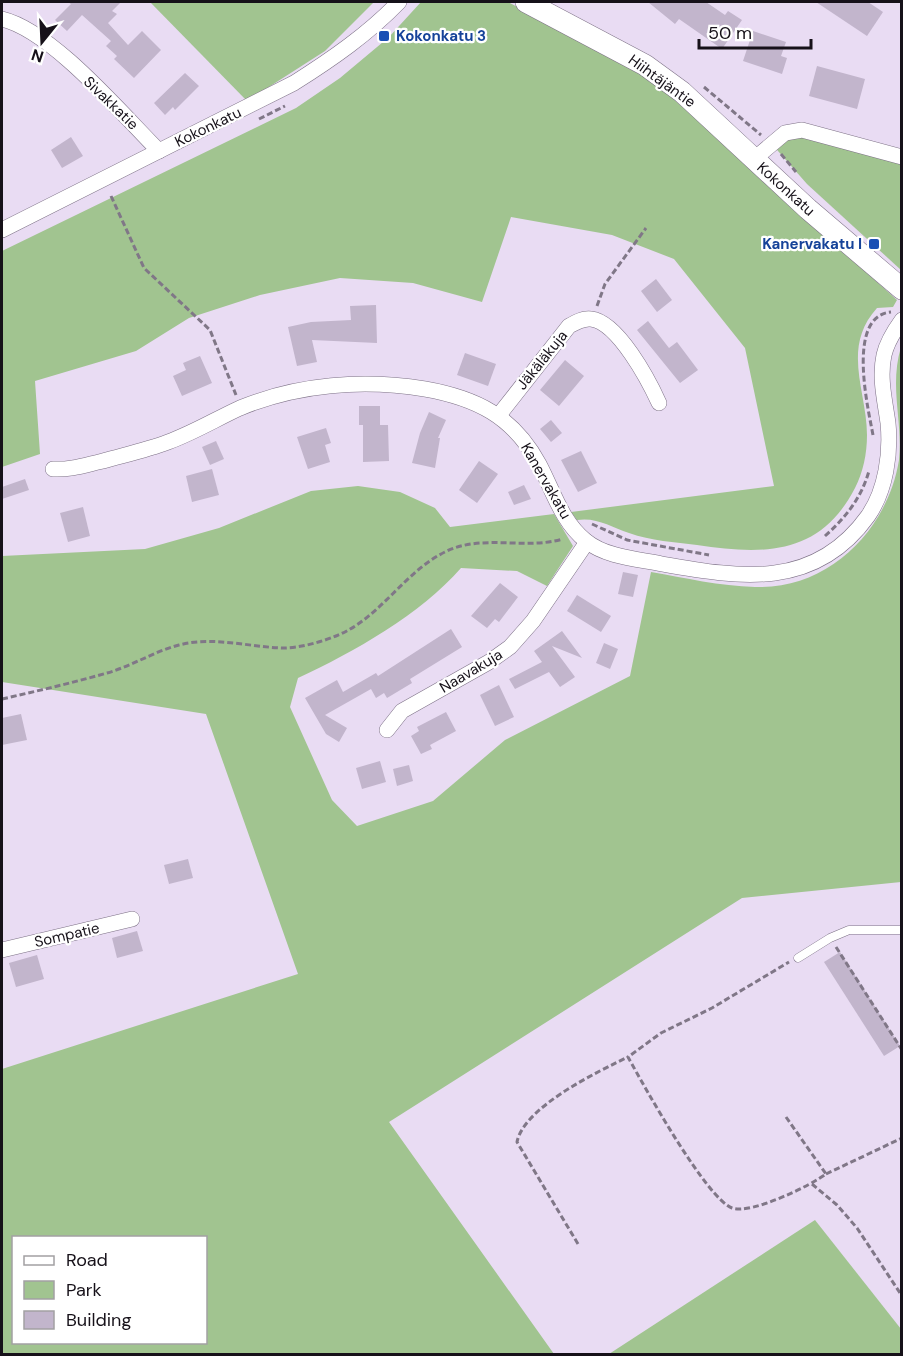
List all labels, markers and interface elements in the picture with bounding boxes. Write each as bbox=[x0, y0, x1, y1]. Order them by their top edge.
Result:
north arrow bbox=[12, 12, 72, 72]
scale bar bbox=[699, 12, 812, 50]
text: 50 m bbox=[708, 21, 752, 45]
place label: Kokonkatu 3 bbox=[396, 26, 486, 46]
marker: Kokonkatu 3 bbox=[377, 29, 391, 43]
text: N bbox=[29, 44, 46, 68]
street label: Hiihtäjäntie bbox=[624, 50, 700, 112]
street label: Sivakkatie bbox=[79, 72, 143, 134]
street label: Kokonkatu bbox=[171, 102, 245, 152]
street label: Kokonkatu bbox=[753, 158, 819, 220]
place label: Kanervakatu I bbox=[762, 234, 862, 254]
marker: Kanervakatu I bbox=[867, 237, 881, 251]
street label: Jäkäläkuja bbox=[512, 326, 572, 394]
street label: Kanervakatu bbox=[516, 439, 576, 523]
street label: Naavakuja bbox=[436, 644, 506, 698]
street label: Sompatie bbox=[32, 918, 102, 952]
legend bbox=[12, 1236, 207, 1344]
text: Road bbox=[66, 1248, 108, 1272]
text: Park bbox=[66, 1278, 102, 1302]
text: Building bbox=[66, 1308, 131, 1332]

